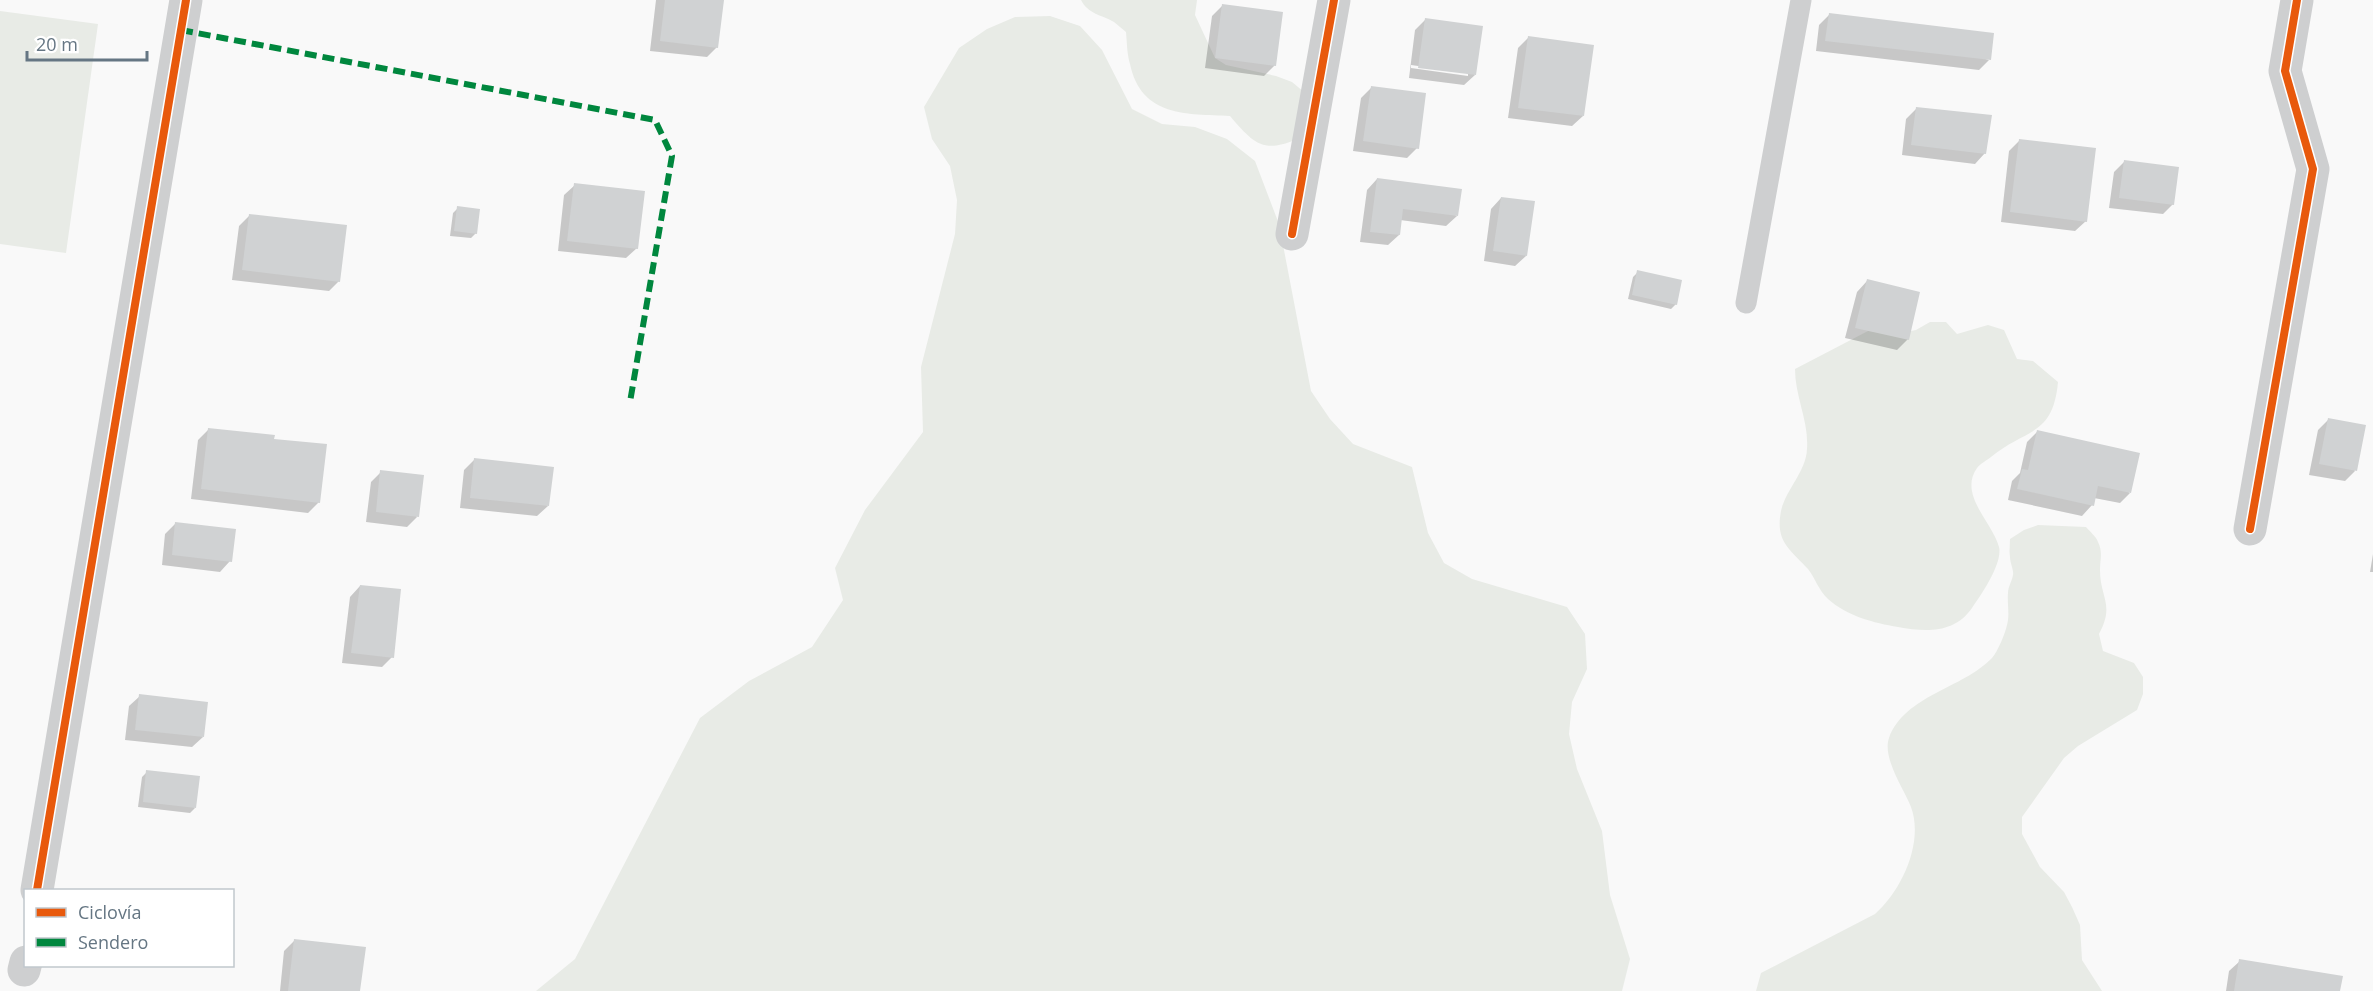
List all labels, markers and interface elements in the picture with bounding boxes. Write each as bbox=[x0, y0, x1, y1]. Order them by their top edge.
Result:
scale bar bbox=[27, 24, 147, 62]
text: 20 m bbox=[36, 32, 78, 56]
legend bbox=[24, 889, 234, 967]
text: Ciclovía bbox=[78, 900, 141, 924]
text: Sendero bbox=[78, 930, 148, 954]

